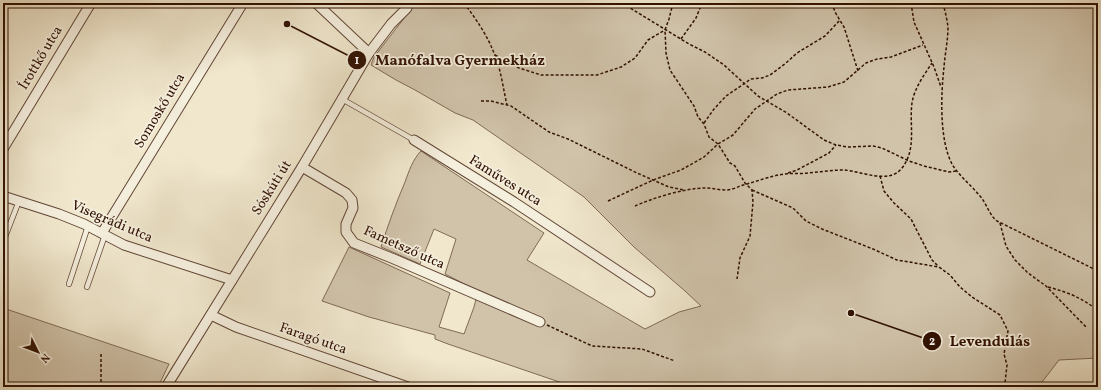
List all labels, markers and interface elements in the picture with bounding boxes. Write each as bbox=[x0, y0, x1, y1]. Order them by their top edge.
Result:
street label: Írottkő utca bbox=[14, 22, 68, 94]
callout: Manófalva Gyermekház bbox=[347, 46, 553, 73]
text: Manófalva Gyermekház bbox=[375, 51, 545, 72]
text: 1 bbox=[355, 53, 360, 69]
street label: Somoskő utca bbox=[130, 70, 190, 152]
street label: Faműves utca bbox=[465, 151, 545, 211]
street label: Sóskúti út bbox=[248, 157, 296, 219]
street label: Visegrádi utca bbox=[68, 196, 156, 248]
street label: Fametsző utca bbox=[360, 222, 448, 274]
street label: Faragó utca bbox=[277, 319, 349, 359]
callout: Levendulás bbox=[922, 327, 1039, 354]
north arrow bbox=[18, 332, 58, 372]
text: Levendulás bbox=[950, 332, 1030, 353]
text: 2 bbox=[929, 334, 935, 350]
text: N bbox=[36, 350, 53, 366]

